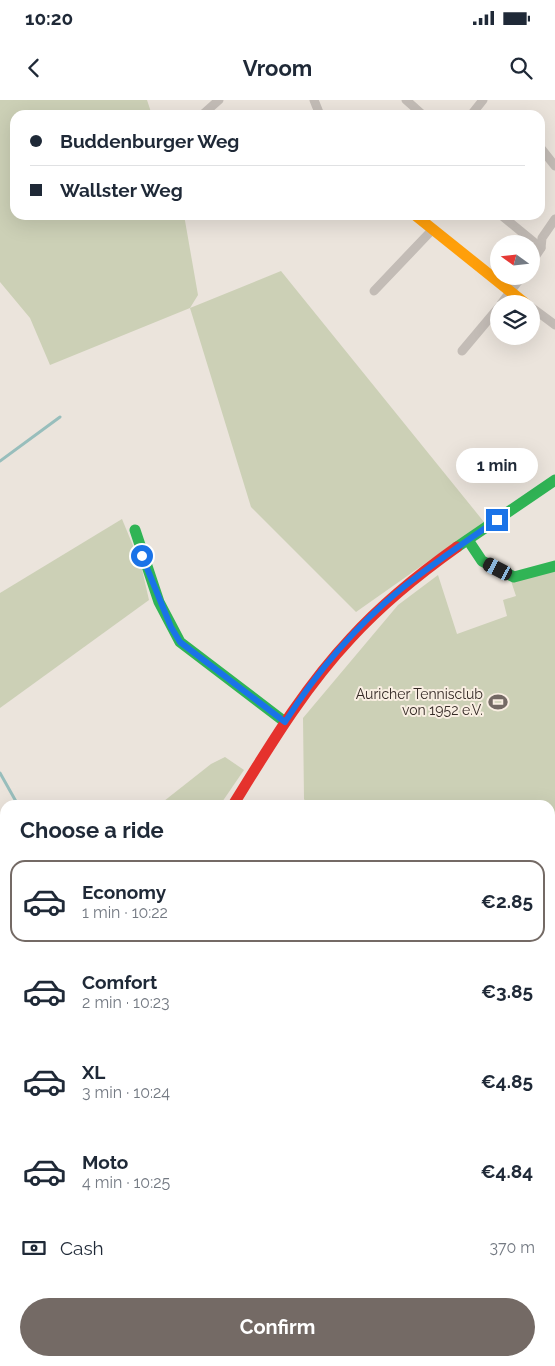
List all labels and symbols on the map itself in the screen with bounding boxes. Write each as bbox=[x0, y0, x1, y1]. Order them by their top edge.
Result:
north arrow bbox=[490, 235, 540, 285]
callout: 1 min bbox=[456, 448, 538, 482]
route end bbox=[486, 509, 508, 531]
route start bbox=[131, 545, 153, 567]
car bbox=[481, 556, 514, 582]
place label: Auricher Tennisclub von 1952 e.V. bbox=[356, 686, 483, 718]
sports icon: Auricher Tennisclub von 1952 e.V. bbox=[487, 691, 509, 713]

